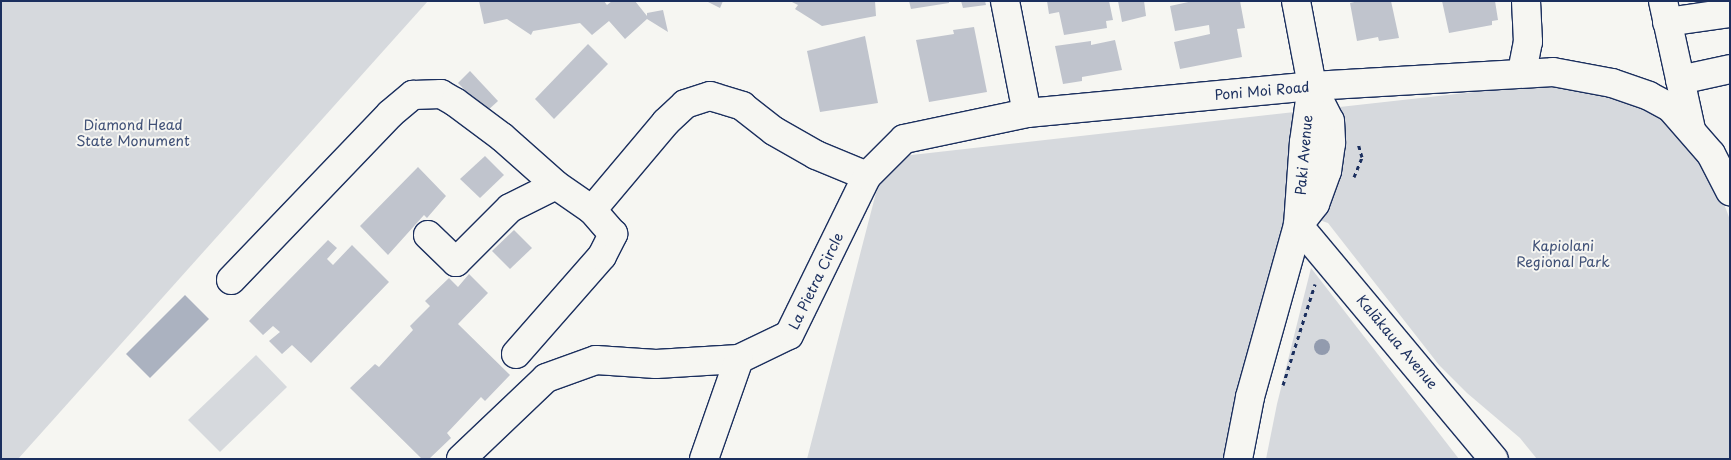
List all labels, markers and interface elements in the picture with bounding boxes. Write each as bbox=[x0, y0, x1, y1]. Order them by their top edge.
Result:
street label: Poni Moi Road bbox=[1214, 78, 1310, 104]
street label: Paki Avenue bbox=[1292, 114, 1316, 196]
park label: Diamond Head State Monument bbox=[77, 117, 189, 150]
street label: La Pietra Circle bbox=[785, 230, 847, 332]
park label: Kapiolani Regional Park bbox=[1516, 238, 1610, 270]
street label: Kalākaua Avenue bbox=[1353, 292, 1441, 392]

